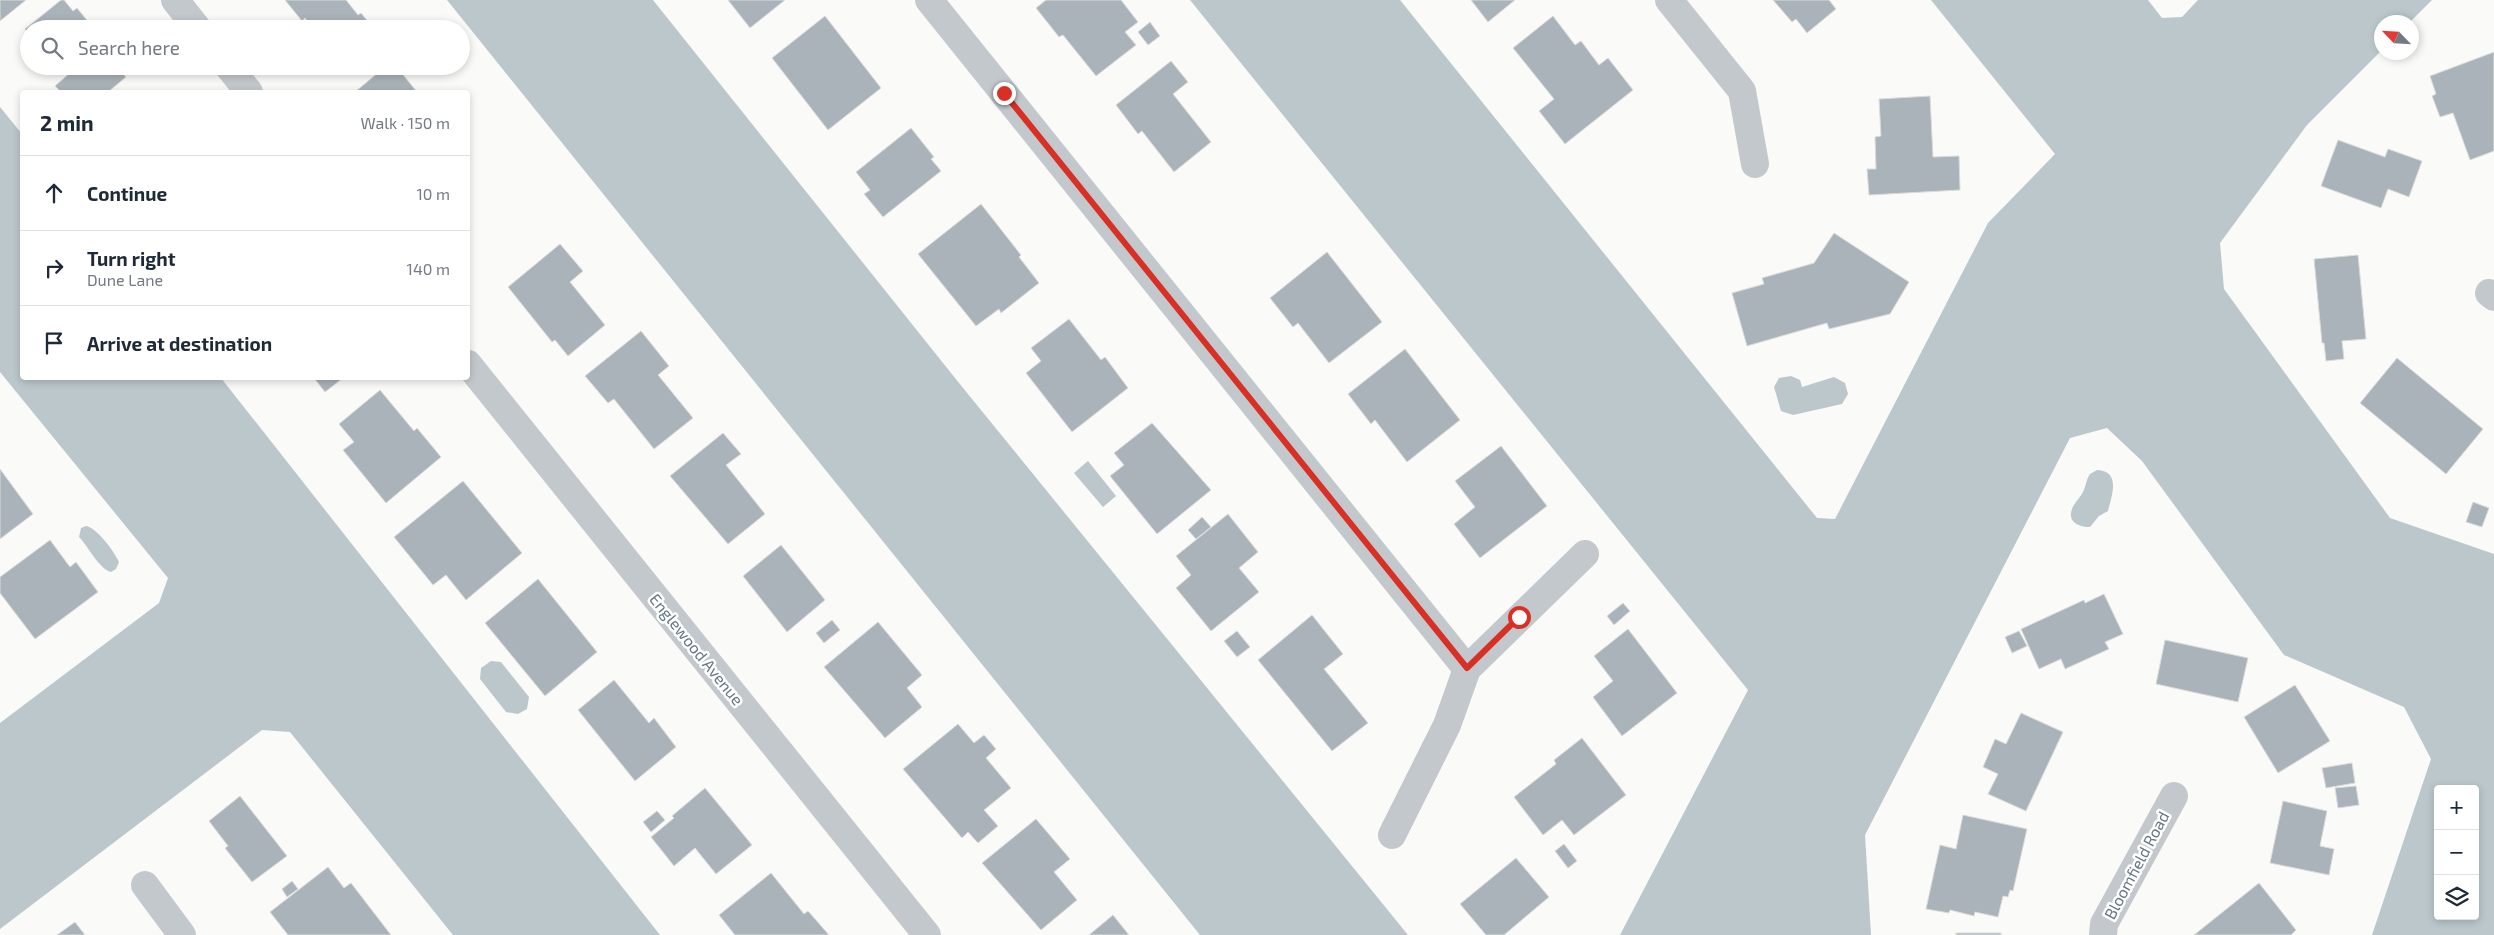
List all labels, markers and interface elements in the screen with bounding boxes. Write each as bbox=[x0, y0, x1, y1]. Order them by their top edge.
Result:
north arrow bbox=[2374, 15, 2419, 60]
search box bbox=[20, 20, 470, 75]
icon: search bbox=[38, 34, 66, 62]
text: Search here bbox=[78, 36, 180, 59]
route end bbox=[993, 82, 1016, 105]
text: 2 min bbox=[40, 110, 94, 135]
text: Walk · 150 m bbox=[360, 113, 450, 132]
icon: ahead bbox=[40, 179, 68, 207]
text: Continue bbox=[87, 182, 167, 205]
text: 10 m bbox=[416, 184, 450, 203]
text: Turn right bbox=[87, 247, 175, 270]
icon: right bbox=[40, 254, 68, 282]
text: 140 m bbox=[407, 259, 450, 278]
text: Dune Lane bbox=[87, 270, 163, 289]
icon: arrive bbox=[40, 329, 68, 357]
text: Arrive at destination bbox=[87, 332, 272, 355]
street label: Englewood Avenue bbox=[646, 589, 748, 709]
route start bbox=[1508, 606, 1531, 629]
map controls bbox=[2434, 785, 2479, 920]
button: + bbox=[2434, 785, 2479, 830]
street label: Bloomfield Road bbox=[2100, 808, 2172, 922]
button: − bbox=[2434, 830, 2479, 875]
button: layers bbox=[2434, 875, 2479, 920]

